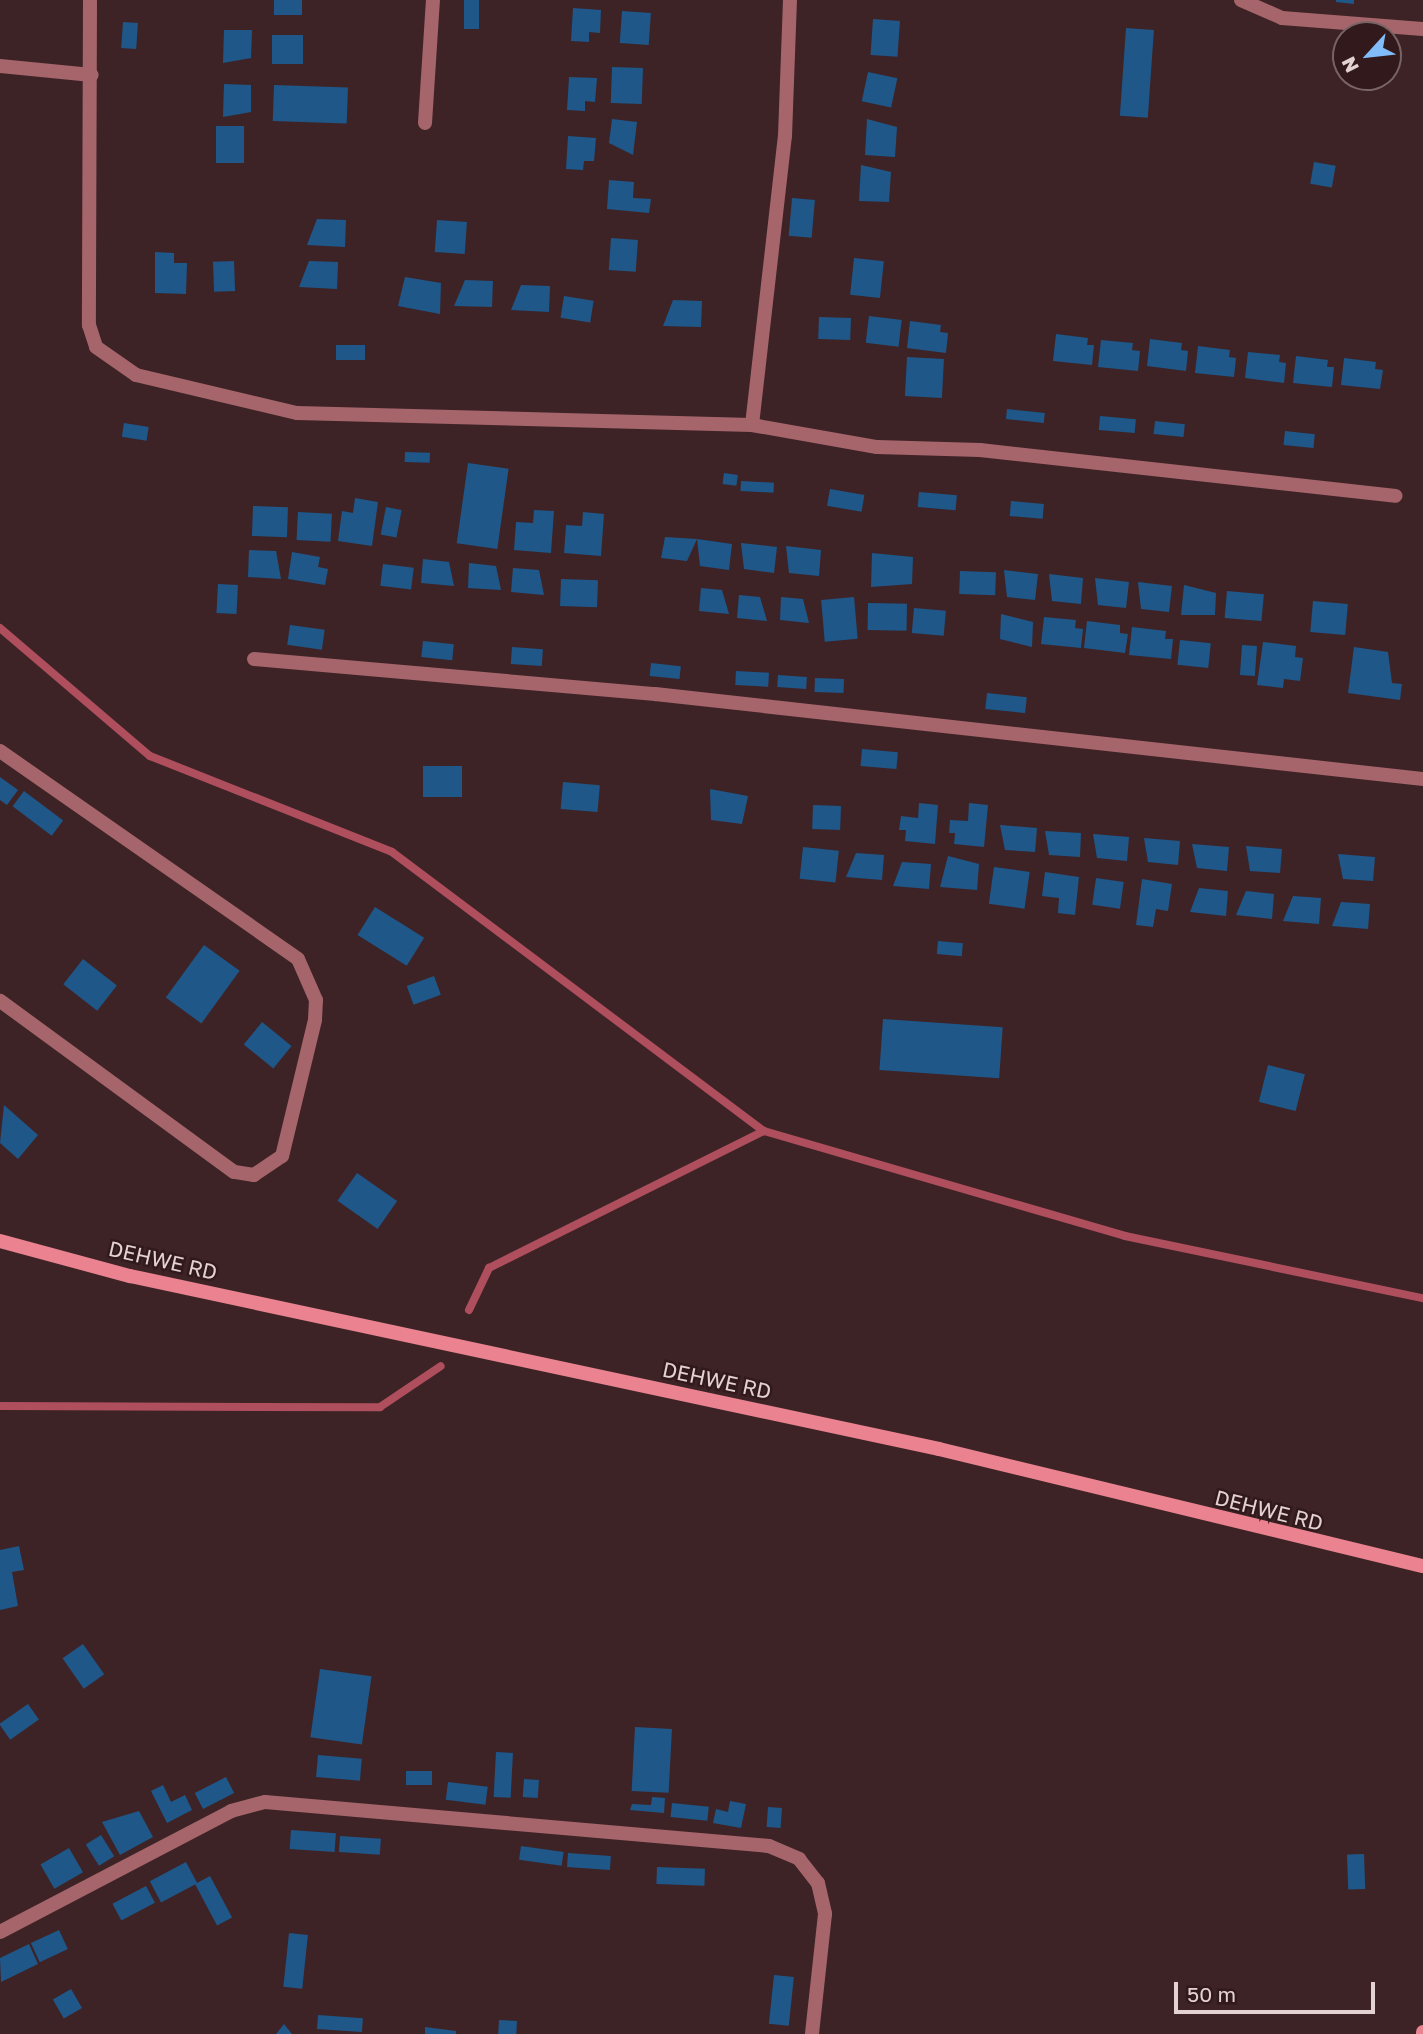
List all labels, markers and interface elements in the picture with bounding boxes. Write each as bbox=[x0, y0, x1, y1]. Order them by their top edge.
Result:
north arrow bbox=[1332, 21, 1402, 91]
text: N bbox=[1336, 53, 1363, 77]
street label: DEHWE RD bbox=[106, 1235, 220, 1285]
street label: DEHWE RD bbox=[660, 1356, 774, 1404]
street label: DEHWE RD bbox=[1212, 1484, 1326, 1536]
scale bar bbox=[1178, 1968, 1379, 2012]
text: 50 m bbox=[1187, 1981, 1236, 2007]

